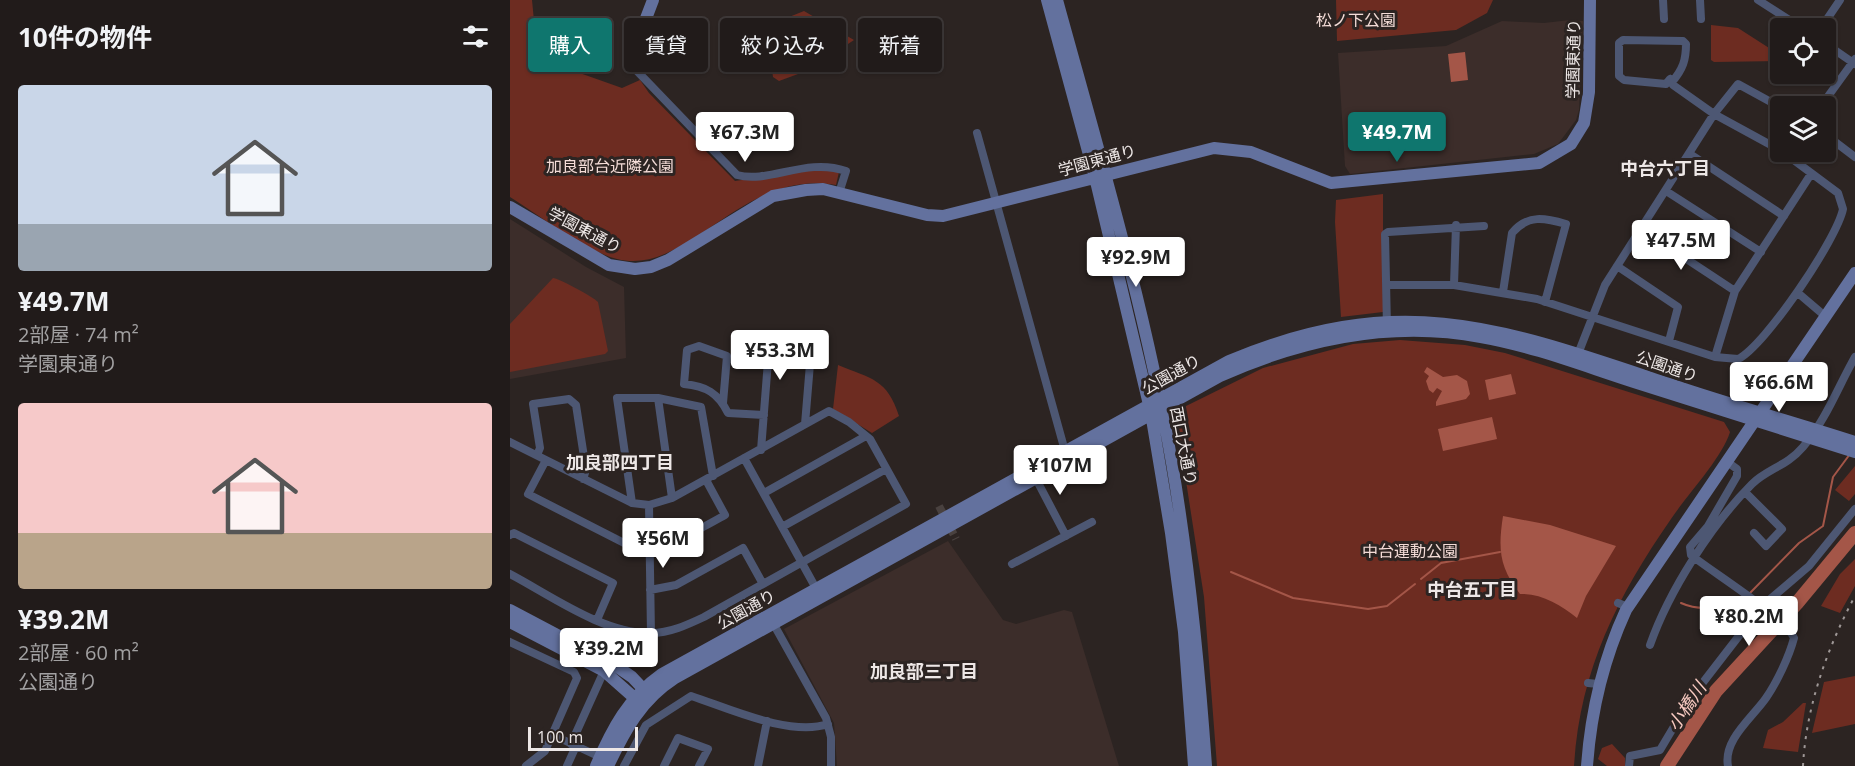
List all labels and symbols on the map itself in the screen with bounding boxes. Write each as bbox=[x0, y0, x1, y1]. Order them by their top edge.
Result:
park label: 松ノ下公園 bbox=[1316, 9, 1396, 31]
street label: 学園東通り bbox=[1561, 19, 1585, 99]
pin: ¥67.3M bbox=[696, 112, 794, 163]
pin: ¥49.7M bbox=[1348, 112, 1446, 163]
street label: 学園東通り bbox=[1056, 139, 1138, 181]
park label: 加良部台近隣公園 bbox=[546, 155, 674, 177]
district label: 中台六丁目 bbox=[1620, 156, 1710, 180]
street label: 学園東通り bbox=[545, 202, 625, 258]
pin: ¥47.5M bbox=[1632, 220, 1730, 271]
pin: ¥92.9M bbox=[1087, 237, 1185, 288]
pin: ¥53.3M bbox=[731, 330, 829, 381]
street label: 公園通り bbox=[1633, 345, 1701, 387]
street label: 公園通り bbox=[1138, 349, 1204, 399]
pin: ¥66.6M bbox=[1730, 362, 1828, 413]
street label: 西口大通り bbox=[1166, 405, 1202, 487]
pin: ¥107M bbox=[1018, 445, 1102, 496]
district label: 加良部四丁目 bbox=[566, 450, 674, 474]
pin: ¥56M bbox=[627, 518, 699, 569]
park label: 中台運動公園 bbox=[1362, 540, 1458, 562]
district label: 中台五丁目 bbox=[1427, 577, 1517, 601]
street label: 公園通り bbox=[713, 584, 779, 634]
pin: ¥80.2M bbox=[1700, 596, 1798, 647]
pin: ¥39.2M bbox=[560, 628, 658, 679]
district label: 加良部三丁目 bbox=[870, 659, 978, 683]
water label: 小橋川 bbox=[1661, 675, 1712, 735]
scale bar bbox=[528, 724, 638, 752]

